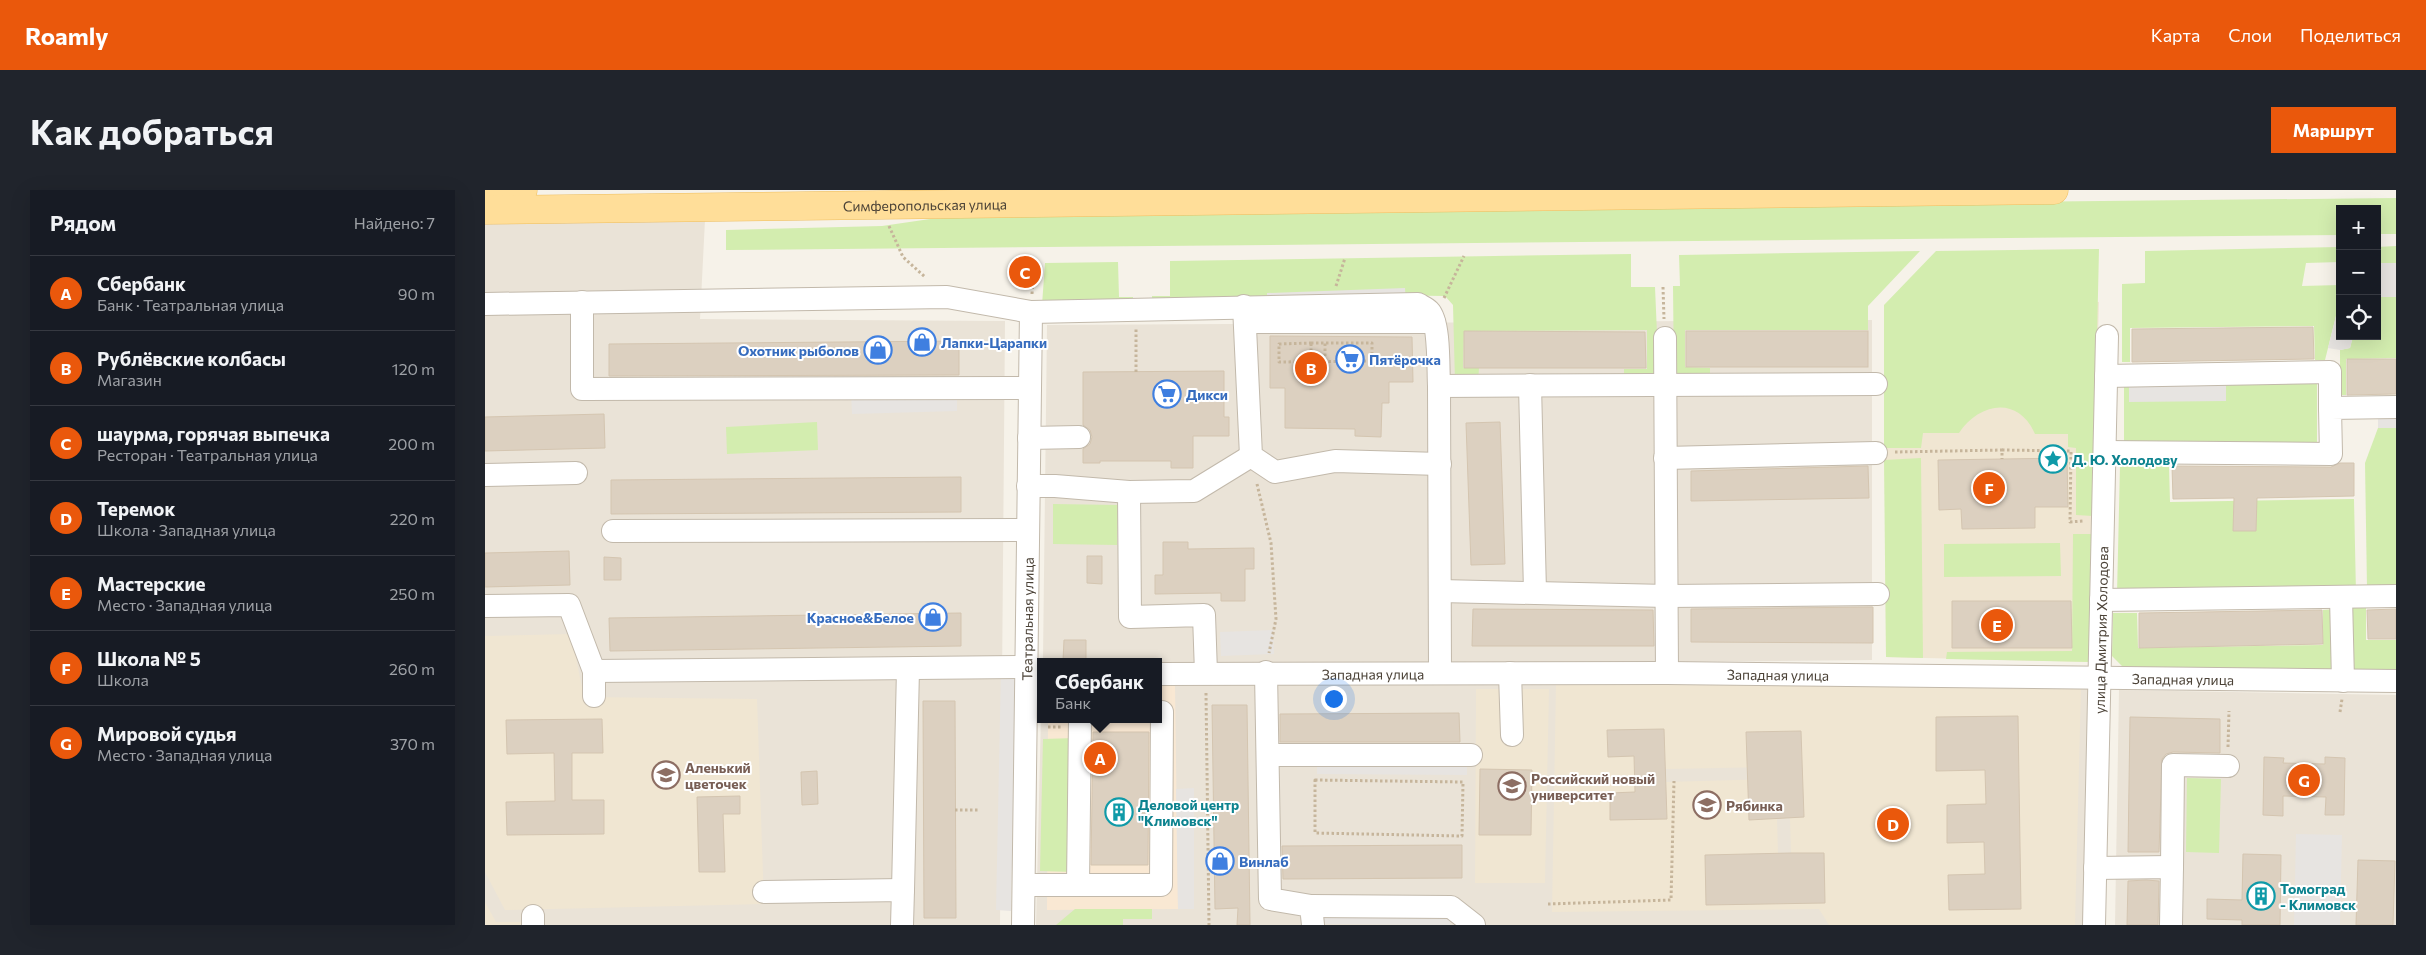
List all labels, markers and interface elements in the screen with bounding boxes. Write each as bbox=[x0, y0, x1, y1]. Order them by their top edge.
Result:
text: Roamly bbox=[25, 21, 108, 50]
text: Карта bbox=[2151, 24, 2200, 46]
text: Слои bbox=[2228, 24, 2272, 46]
text: Поделиться bbox=[2300, 24, 2401, 46]
button: Маршрут bbox=[2271, 107, 2396, 153]
text: Как добраться bbox=[30, 109, 274, 152]
street label: Симферопольская улица bbox=[843, 195, 1007, 214]
map controls bbox=[2336, 205, 2381, 340]
button: + bbox=[2336, 205, 2381, 250]
text: Рядом bbox=[50, 210, 116, 235]
text: Найдено: 7 bbox=[354, 213, 435, 232]
button: − bbox=[2336, 250, 2381, 295]
pin: C bbox=[1009, 253, 1041, 291]
text: Сбербанк bbox=[97, 272, 186, 295]
text: A bbox=[60, 284, 72, 303]
text: 90 m bbox=[398, 284, 435, 303]
text: Банк · Театральная улица bbox=[97, 295, 284, 314]
button: locate bbox=[2336, 295, 2381, 340]
shop icon: Лапки-Царапки bbox=[907, 327, 937, 357]
place label: Лапки-Царапки bbox=[941, 334, 1047, 351]
shop icon: Охотник рыболов bbox=[863, 335, 893, 365]
place label: Охотник рыболов bbox=[738, 342, 859, 359]
supermarket icon: Пятёрочка bbox=[1335, 344, 1365, 374]
text: Рублёвские колбасы bbox=[97, 347, 286, 370]
pin: B bbox=[1295, 349, 1327, 387]
place label: Пятёрочка bbox=[1369, 351, 1441, 368]
text: B bbox=[61, 359, 71, 378]
text: 120 m bbox=[392, 359, 435, 378]
text: Магазин bbox=[97, 370, 162, 389]
supermarket icon: Дикси bbox=[1152, 379, 1182, 409]
place label: Дикси bbox=[1186, 386, 1228, 403]
text: шаурма, горячая выпечка bbox=[97, 422, 330, 445]
text: C bbox=[61, 434, 71, 453]
text: 200 m bbox=[388, 434, 435, 453]
place icon: Д. Ю. Холодову bbox=[2038, 444, 2068, 474]
text: Ресторан · Театральная улица bbox=[97, 445, 318, 464]
place label: Д. Ю. Холодову bbox=[2072, 451, 2178, 468]
pin: F bbox=[1973, 469, 2005, 507]
text: Теремок bbox=[97, 497, 175, 520]
text: D bbox=[60, 509, 72, 528]
text: 220 m bbox=[390, 509, 435, 528]
text: Школа · Западная улица bbox=[97, 520, 276, 539]
street label: улица Дмитрия Холодова bbox=[2090, 546, 2111, 714]
street label: Театральная улица bbox=[1018, 557, 1036, 681]
text: Мастерские bbox=[97, 572, 206, 595]
text: E bbox=[61, 584, 71, 603]
text: 250 m bbox=[389, 584, 435, 603]
text: Место · Западная улица bbox=[97, 595, 272, 614]
shop icon: Красное&Белое bbox=[918, 602, 948, 632]
pin: E bbox=[1981, 606, 2013, 644]
place label: Красное&Белое bbox=[807, 609, 914, 626]
text: Школа № 5 bbox=[97, 647, 201, 670]
popup bbox=[1037, 658, 1162, 723]
text: F bbox=[61, 659, 71, 678]
text: 260 m bbox=[389, 659, 435, 678]
street label: Западная улица bbox=[1322, 665, 1424, 682]
street label: Западная улица bbox=[1727, 665, 1829, 683]
text: Школа bbox=[97, 670, 149, 689]
text: Сбербанк bbox=[1055, 670, 1144, 693]
street label: Западная улица bbox=[2132, 670, 2234, 688]
your location bbox=[1321, 686, 1347, 712]
text: Банк bbox=[1055, 693, 1091, 712]
text: Мировой судья bbox=[97, 722, 237, 745]
text: G bbox=[60, 734, 72, 753]
text: 370 m bbox=[390, 734, 435, 753]
pin: A bbox=[1084, 739, 1116, 777]
text: Место · Западная улица bbox=[97, 745, 272, 764]
place label: Аленький цветочек bbox=[685, 759, 751, 792]
school or university icon: Аленький цветочек bbox=[651, 760, 681, 790]
pin: G bbox=[2288, 761, 2320, 799]
place label: Российский новый университет bbox=[1531, 770, 1655, 803]
school or university icon: Российский новый университет bbox=[1497, 771, 1527, 801]
school or university icon: Рябинка bbox=[1692, 790, 1722, 820]
place label: Деловой центр "Климовск" bbox=[1138, 796, 1239, 829]
building icon: Деловой центр "Климовск" bbox=[1104, 797, 1134, 827]
place label: Рябинка bbox=[1726, 797, 1783, 814]
pin: D bbox=[1877, 805, 1909, 843]
shop icon: Винлаб bbox=[1205, 846, 1235, 876]
place label: Винлаб bbox=[1239, 853, 1289, 870]
place label: Томоград - Климовск bbox=[2280, 880, 2356, 913]
building icon: Томоград - Климовск bbox=[2246, 881, 2276, 911]

